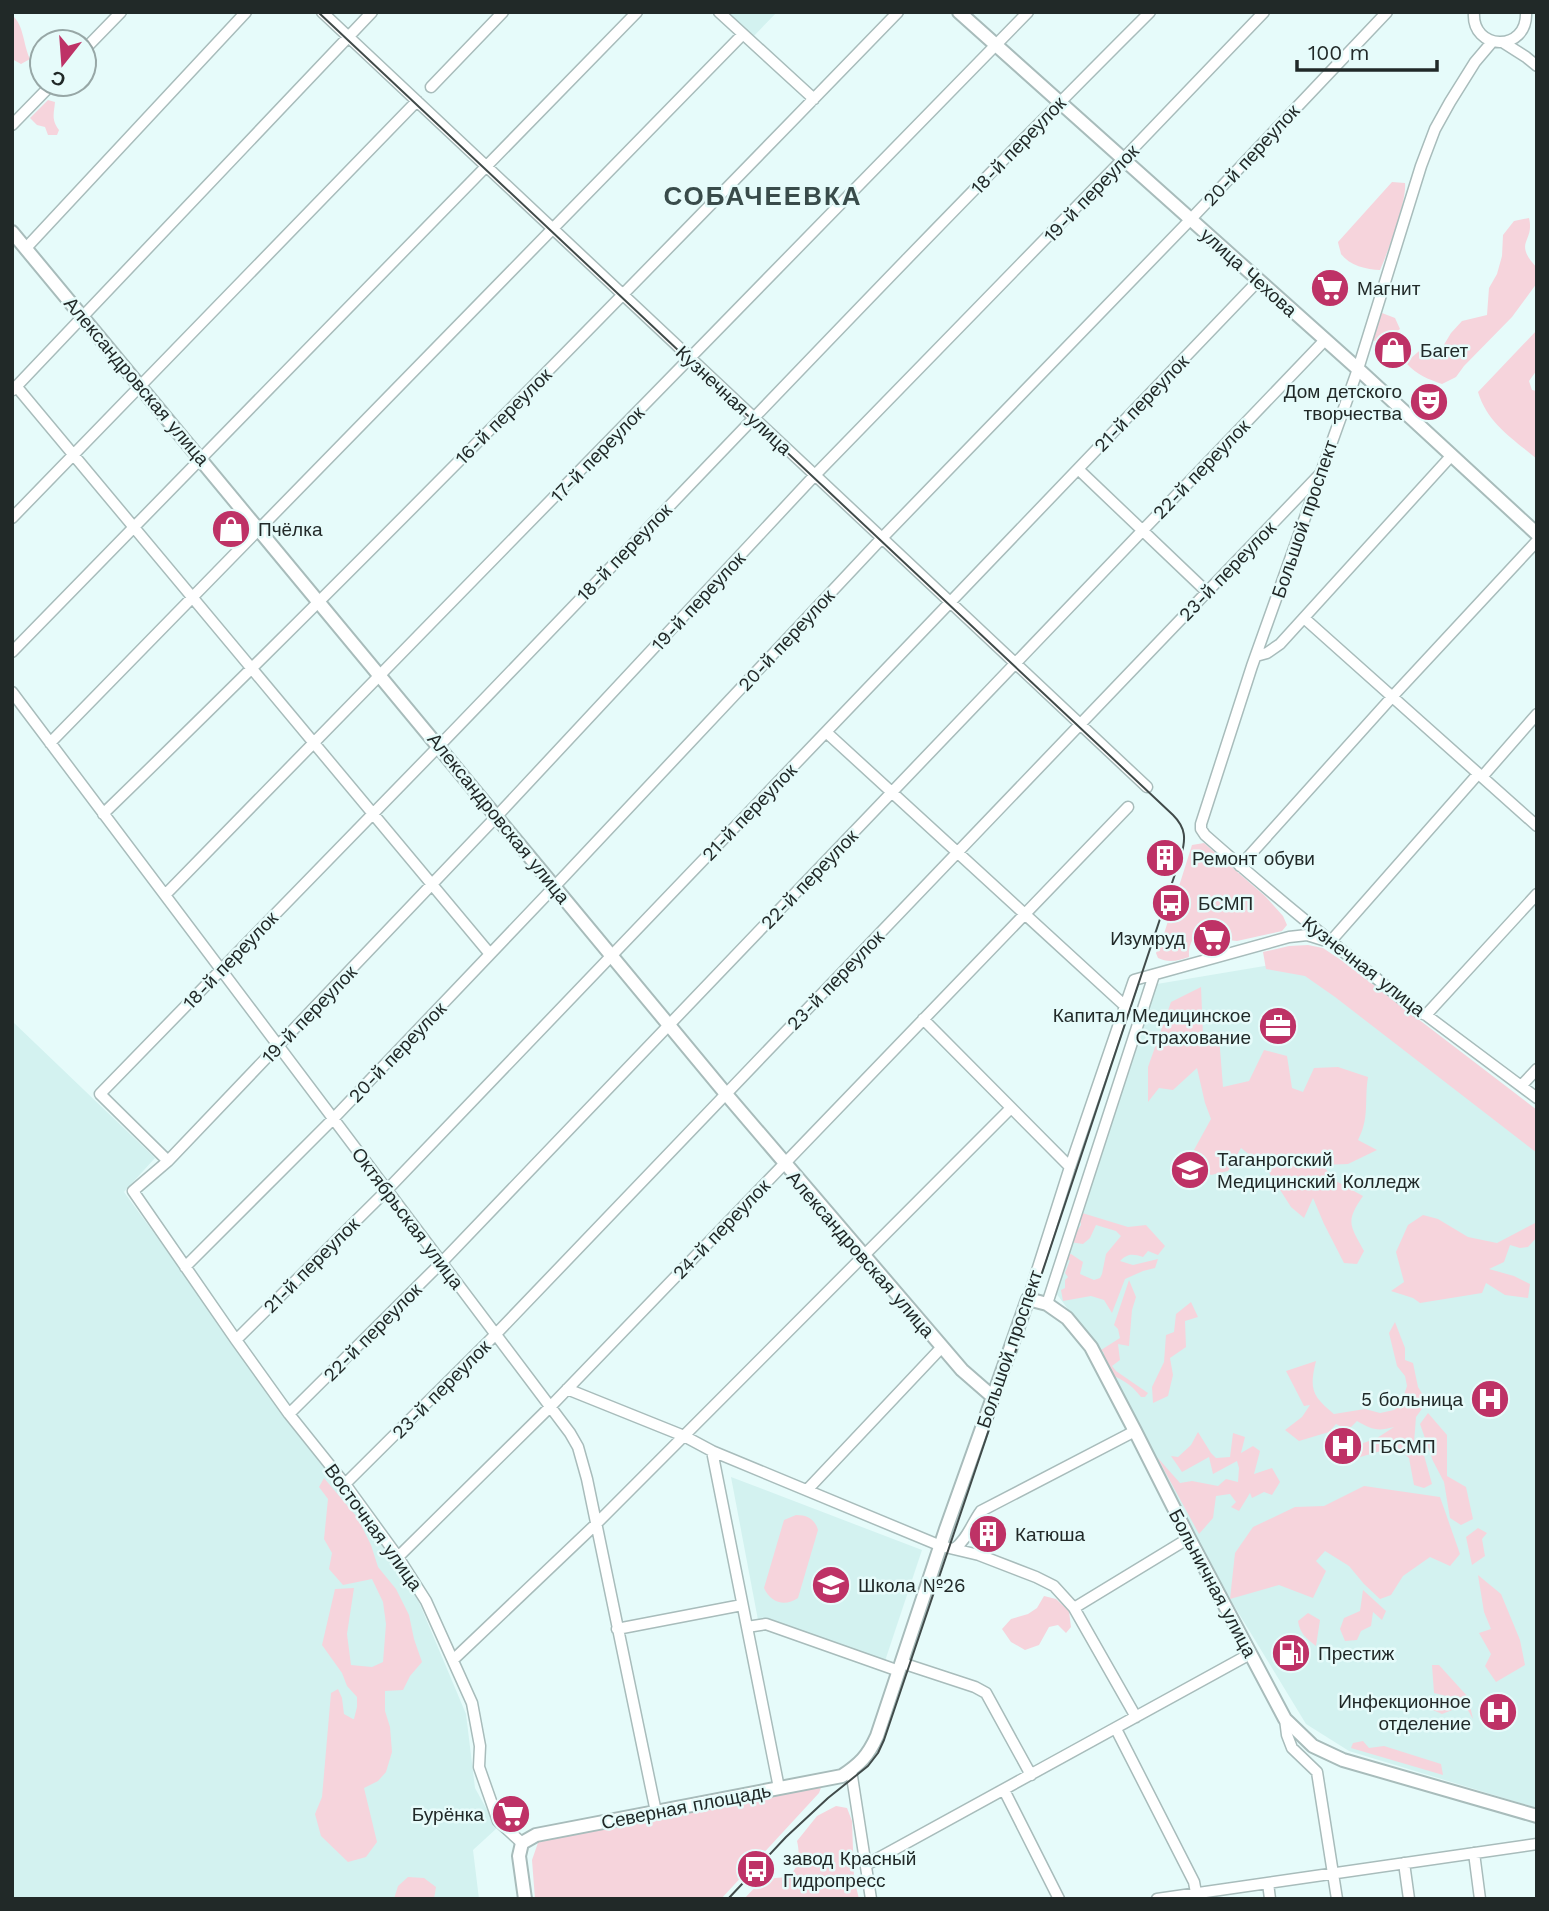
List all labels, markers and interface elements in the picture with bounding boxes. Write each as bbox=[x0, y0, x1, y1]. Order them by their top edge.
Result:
north arrow bbox=[28, 28, 98, 98]
scale bar bbox=[1297, 28, 1437, 72]
text: 100 m bbox=[1308, 40, 1370, 65]
text: С bbox=[48, 66, 68, 92]
street label: 18-й переулок bbox=[966, 91, 1071, 199]
street label: 20-й переулок bbox=[1198, 99, 1305, 211]
street label: 19-й переулок bbox=[1039, 139, 1144, 247]
district label: СОБАЧЕЕВКА bbox=[663, 181, 863, 211]
street label: улица Чехова bbox=[1196, 223, 1302, 322]
supermarket icon: Магнит bbox=[1309, 267, 1351, 309]
place label: Магнит bbox=[1357, 277, 1421, 300]
street label: Александровская улица bbox=[59, 292, 214, 471]
shop icon: Багет bbox=[1372, 329, 1414, 371]
place label: Багет bbox=[1420, 339, 1468, 362]
street label: Кузнечная улица bbox=[671, 341, 797, 460]
street label: 21-й переулок bbox=[1089, 349, 1194, 457]
street label: 16-й переулок bbox=[450, 363, 557, 469]
place label: Дом детского творчества bbox=[1284, 380, 1402, 425]
theatre icon: Дом детского творчества bbox=[1408, 381, 1450, 423]
street label: 17-й переулок bbox=[546, 401, 649, 507]
street label: 22-й переулок bbox=[1148, 414, 1255, 524]
street label: Большой проспект bbox=[1267, 437, 1342, 601]
street label: 18-й переулок bbox=[572, 498, 677, 606]
shop icon: Пчёлка bbox=[210, 508, 252, 550]
street label: 23-й переулок bbox=[1174, 516, 1281, 626]
place label: Пчёлка bbox=[258, 518, 323, 541]
street label: 19-й переулок bbox=[647, 547, 751, 656]
street label: 20-й переулок bbox=[733, 584, 840, 696]
street label: Александровская улица bbox=[423, 728, 575, 909]
street label: 21-й переулок bbox=[697, 758, 802, 866]
street label: 22-й переулок bbox=[756, 824, 863, 934]
building icon: Ремонт обуви bbox=[1144, 837, 1186, 879]
place label: Ремонт обуви bbox=[1192, 847, 1315, 870]
bus stop icon: БСМП bbox=[1150, 882, 1192, 924]
place label: БСМП bbox=[1198, 892, 1253, 915]
street label: 18-й переулок bbox=[178, 906, 283, 1014]
street label: Кузнечная улица bbox=[1298, 911, 1430, 1022]
supermarket icon: Изумруд bbox=[1191, 917, 1233, 959]
street label: 23-й переулок bbox=[782, 925, 889, 1035]
place label: Изумруд bbox=[1110, 927, 1185, 950]
street label: 19-й переулок bbox=[257, 960, 362, 1068]
street label: 20-й переулок bbox=[344, 997, 452, 1107]
place label: Капитал Медицинское Страхование bbox=[1053, 1004, 1251, 1049]
office icon: Капитал Медицинское Страхование bbox=[1257, 1005, 1299, 1047]
street label: Октябрьская улица bbox=[347, 1143, 469, 1294]
place label: Таганрогский Медицинский Колледж bbox=[1217, 1148, 1420, 1193]
school or university icon: Таганрогский Медицинский Колледж bbox=[1169, 1149, 1211, 1191]
street label: Александровская улица bbox=[782, 1166, 940, 1343]
street label: 24-й переулок bbox=[668, 1174, 775, 1284]
street label: 21-й переулок bbox=[259, 1212, 365, 1318]
street label: Большой проспект bbox=[972, 1267, 1047, 1431]
street label: 22-й переулок bbox=[318, 1278, 427, 1386]
street label: 23-й переулок bbox=[387, 1335, 496, 1443]
hospital icon: 5 больница bbox=[1469, 1378, 1511, 1420]
place label: 5 больница bbox=[1361, 1388, 1463, 1411]
hospital icon: ГБСМП bbox=[1322, 1425, 1364, 1467]
place label: ГБСМП bbox=[1370, 1435, 1436, 1458]
street label: Восточная улица bbox=[320, 1459, 428, 1596]
street label: Больничная улица bbox=[1164, 1505, 1262, 1662]
building icon: Катюша bbox=[967, 1513, 1009, 1555]
place label: Катюша bbox=[1015, 1523, 1085, 1546]
school or university icon: Школа №26 bbox=[810, 1564, 852, 1606]
place label: Школа №26 bbox=[858, 1574, 966, 1597]
fuel station icon: Престиж bbox=[1270, 1632, 1312, 1674]
place label: Престиж bbox=[1318, 1642, 1395, 1665]
place label: Инфекционное отделение bbox=[1338, 1690, 1471, 1735]
hospital icon: Инфекционное отделение bbox=[1477, 1691, 1519, 1733]
street label: Северная площадь bbox=[599, 1779, 773, 1834]
supermarket icon: Бурёнка bbox=[490, 1793, 532, 1835]
place label: Бурёнка bbox=[412, 1803, 484, 1826]
place label: завод Красный Гидропресс bbox=[783, 1847, 916, 1892]
bus stop icon: завод Красный Гидропресс bbox=[735, 1848, 777, 1890]

